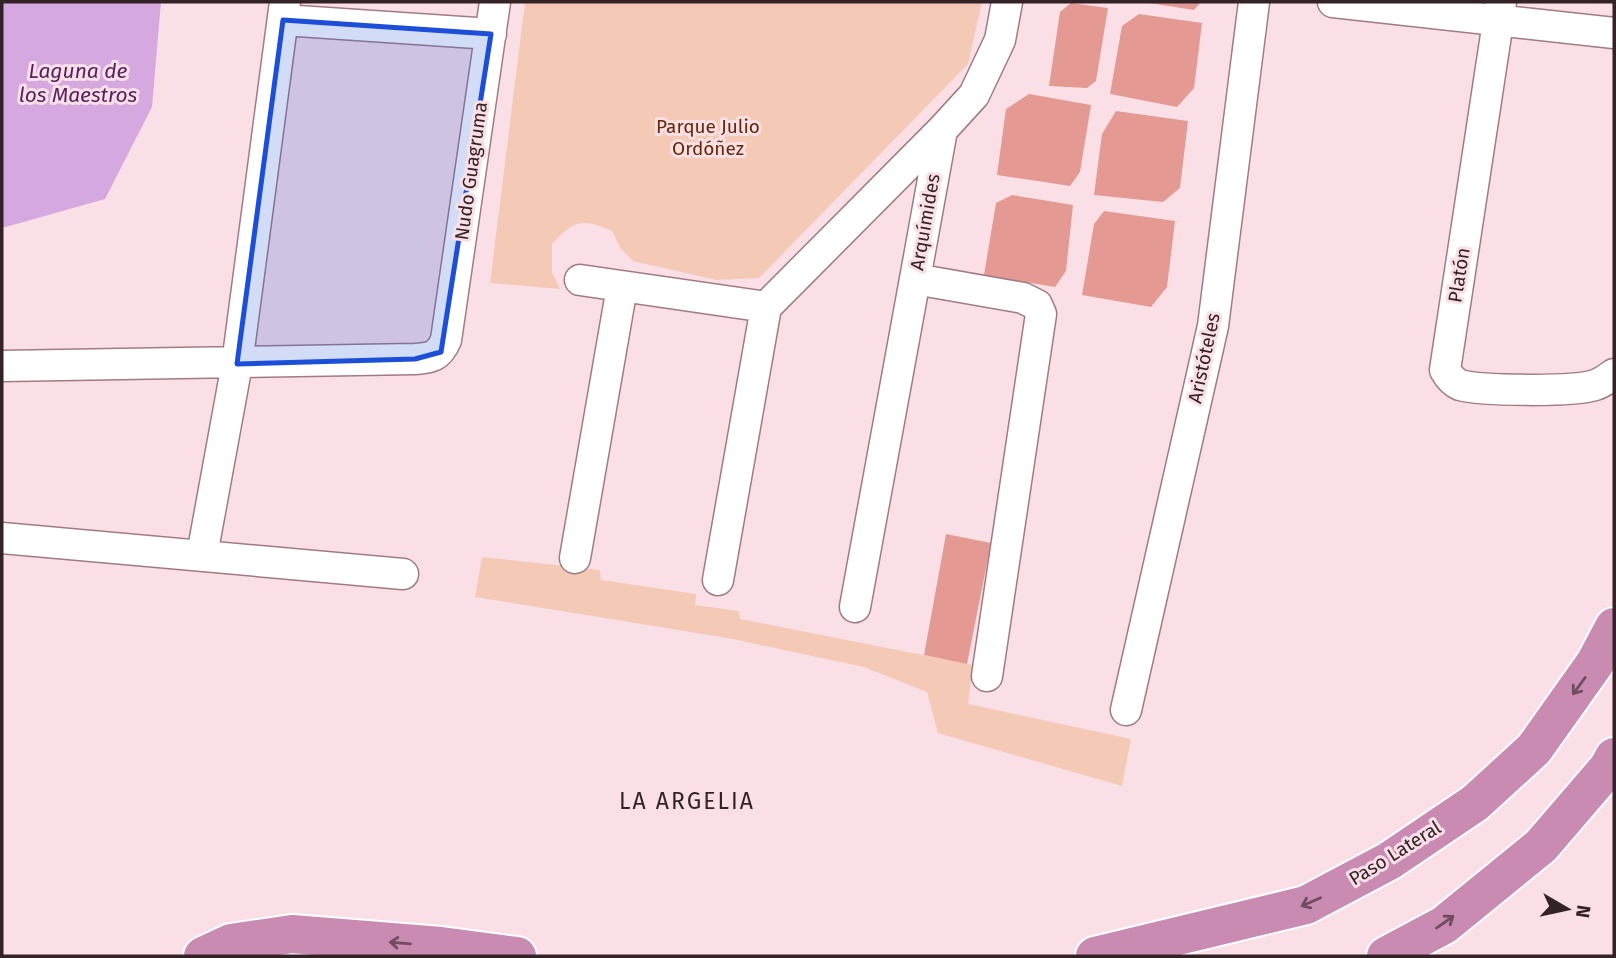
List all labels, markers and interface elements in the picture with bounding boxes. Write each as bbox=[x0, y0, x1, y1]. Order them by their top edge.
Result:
water label: Laguna de los Maestros bbox=[19, 58, 138, 108]
street label: Nudo Guagruma bbox=[450, 100, 492, 242]
park label: Parque Julio Ordóñez bbox=[656, 115, 760, 160]
street label: Arquímides bbox=[905, 172, 945, 272]
street label: Platón bbox=[1443, 246, 1475, 304]
street label: Aristóteles bbox=[1183, 311, 1225, 405]
one-way arrow bbox=[1572, 676, 1587, 695]
district label: LA ARGELIA bbox=[619, 787, 755, 815]
street label: Paso Lateral bbox=[1345, 815, 1446, 890]
north arrow bbox=[1532, 874, 1602, 944]
one-way arrow bbox=[1301, 896, 1322, 909]
text: N bbox=[1571, 904, 1596, 920]
one-way arrow bbox=[1435, 915, 1454, 929]
one-way arrow bbox=[389, 936, 412, 949]

